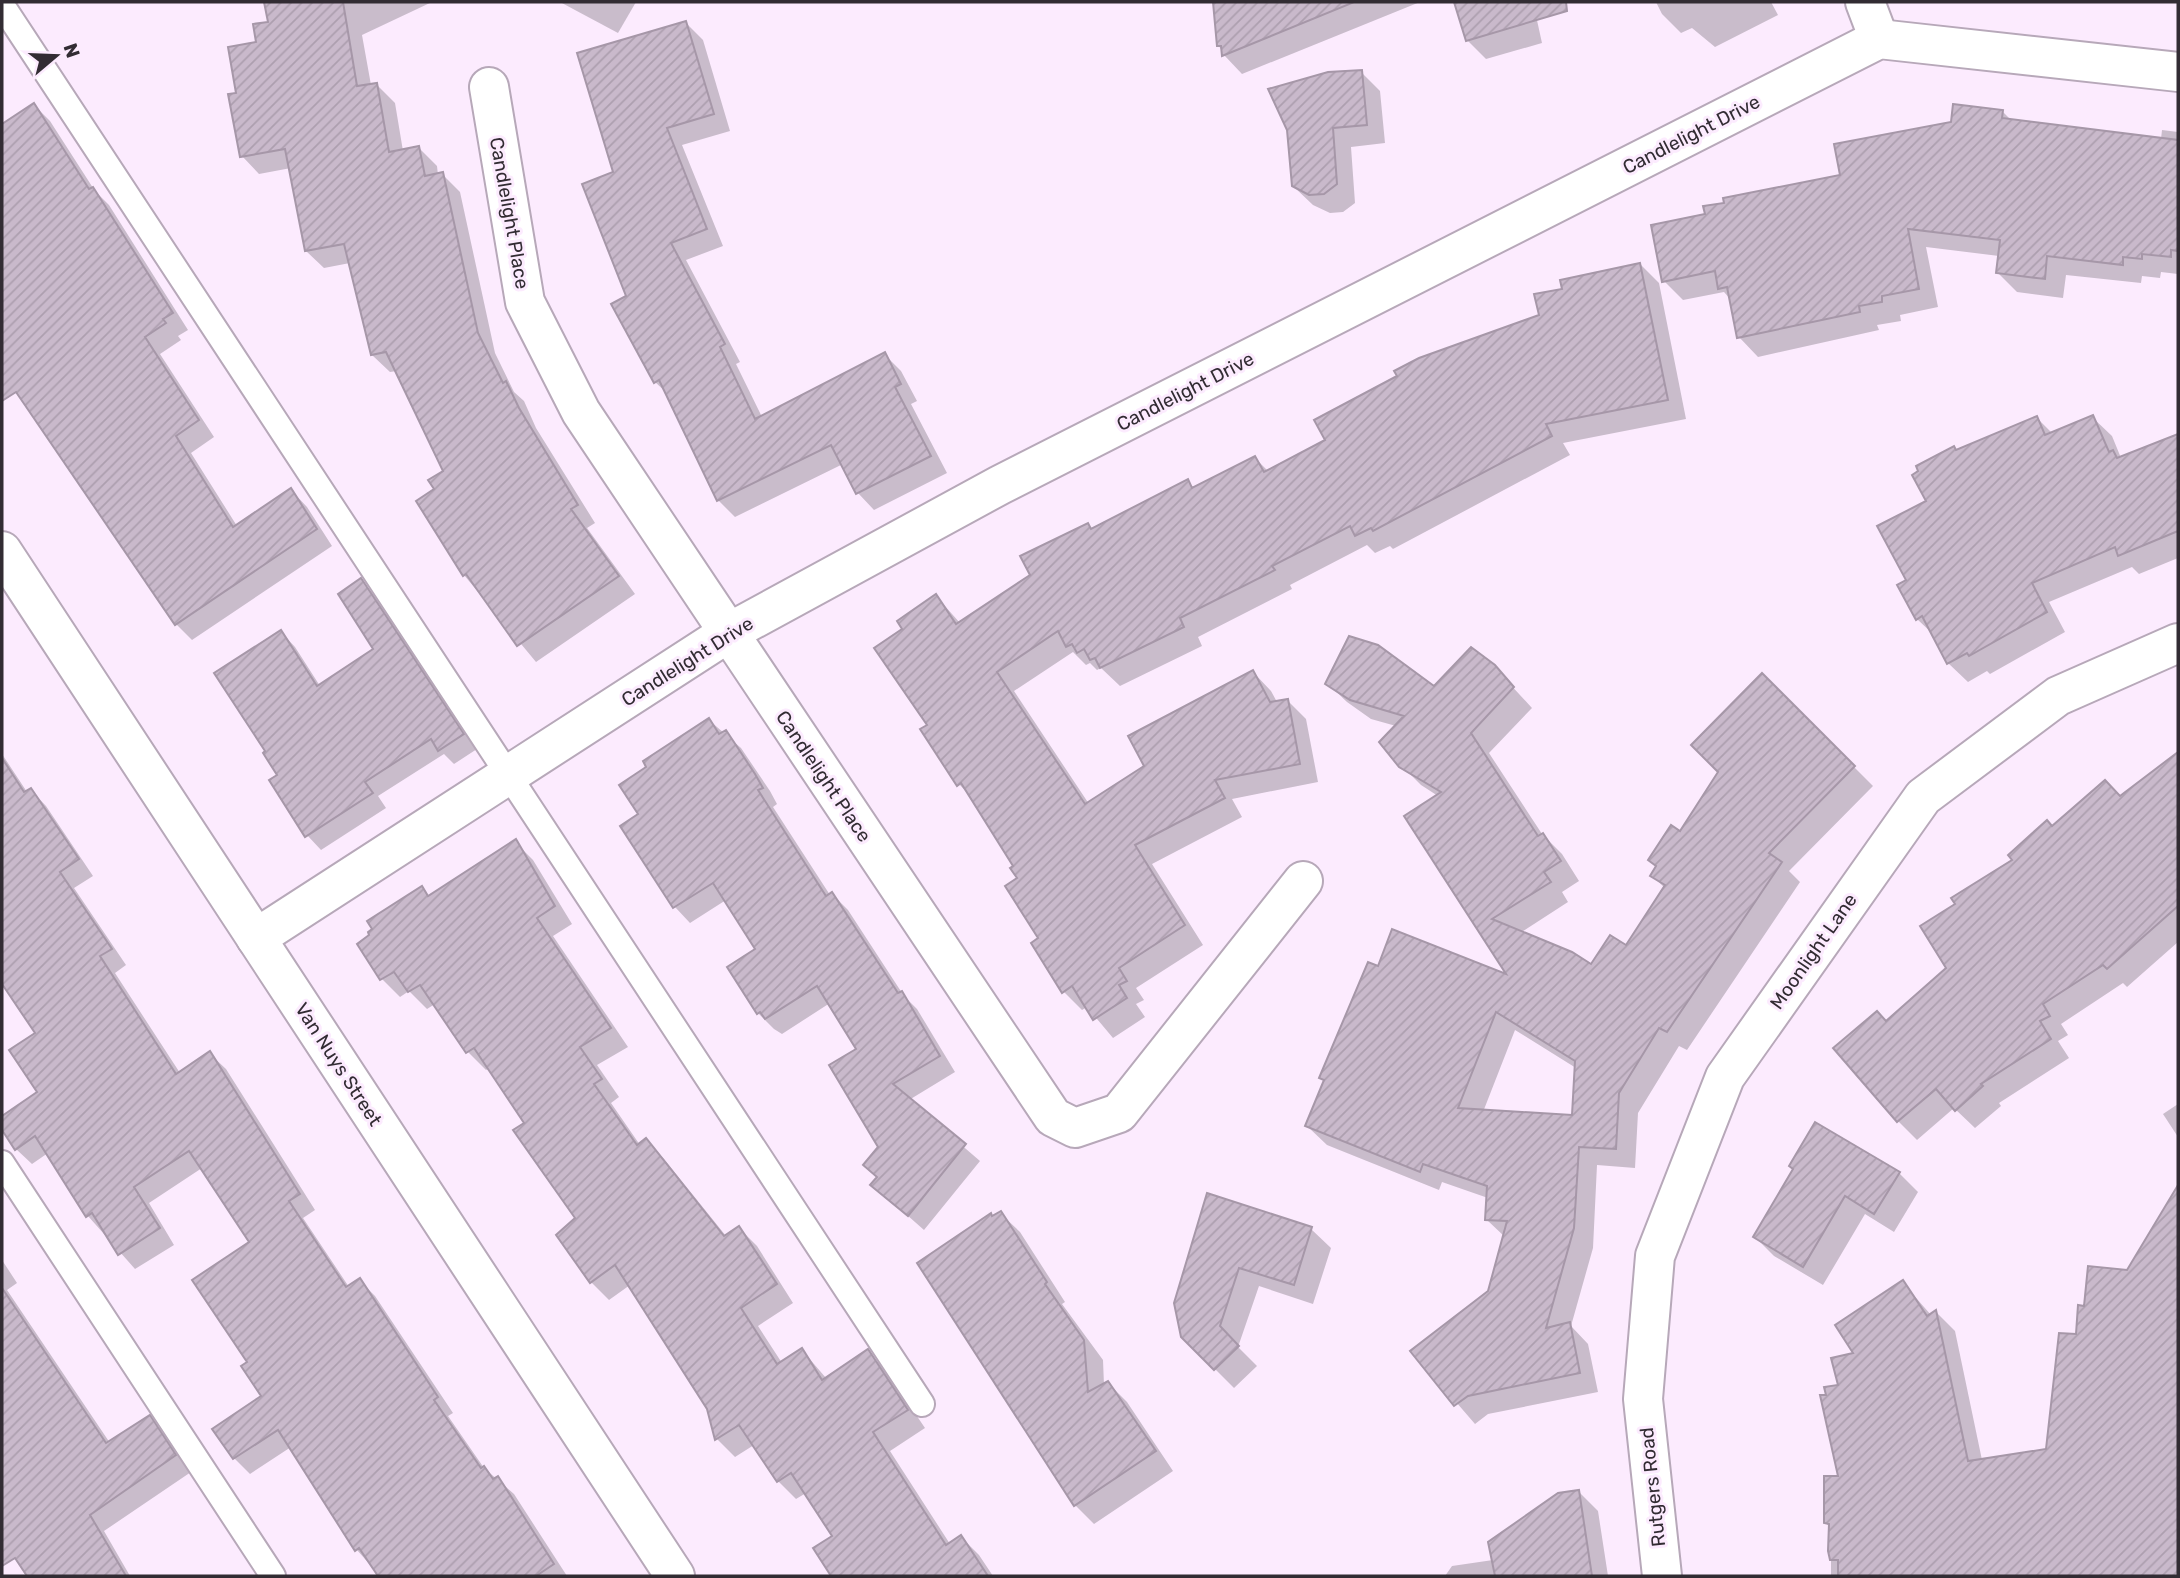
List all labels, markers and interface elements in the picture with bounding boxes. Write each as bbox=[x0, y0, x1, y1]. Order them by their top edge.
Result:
north arrow bbox=[21, 21, 91, 91]
text: N bbox=[59, 40, 85, 61]
street label: Candlelight Drive bbox=[1619, 90, 1764, 179]
street label: Candlelight Place bbox=[485, 135, 534, 291]
street label: Candlelight Drive bbox=[1113, 347, 1258, 436]
street label: Candlelight Drive bbox=[617, 612, 757, 711]
street label: Candlelight Place bbox=[771, 706, 876, 846]
street label: Moonlight Lane bbox=[1765, 889, 1862, 1014]
street label: Van Nuys Street bbox=[290, 998, 387, 1131]
street label: Rutgers Road bbox=[1635, 1426, 1670, 1548]

